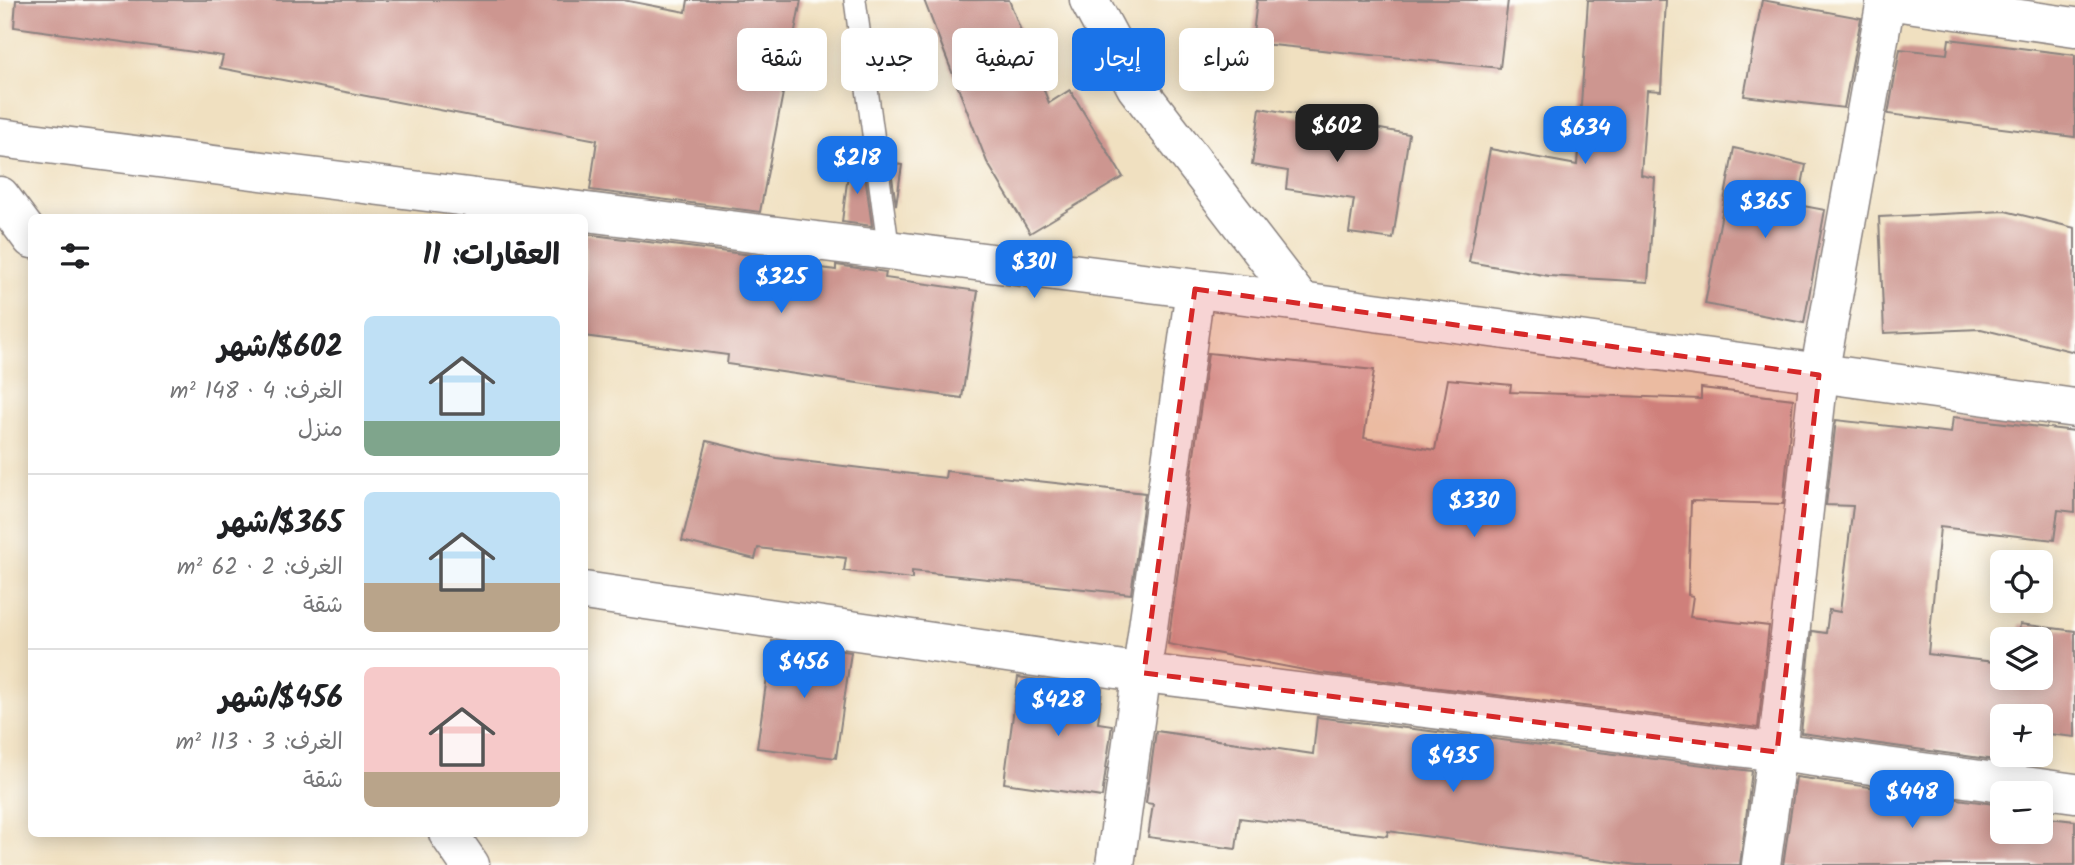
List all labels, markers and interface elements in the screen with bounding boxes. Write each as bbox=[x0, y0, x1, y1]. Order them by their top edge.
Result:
chip: شقة bbox=[737, 28, 827, 91]
chip: جديد bbox=[841, 28, 938, 91]
chip: تصفية bbox=[952, 28, 1058, 91]
chip: إيجار bbox=[1072, 28, 1165, 91]
chip: شراء bbox=[1179, 28, 1274, 91]
pin: $602 bbox=[1296, 104, 1378, 164]
pin: $634 bbox=[1544, 106, 1626, 166]
text: $602 bbox=[1311, 109, 1363, 145]
text: $634 bbox=[1559, 111, 1611, 147]
pin: $218 bbox=[816, 136, 898, 196]
text: $218 bbox=[833, 141, 881, 177]
pin: $365 bbox=[1724, 180, 1806, 240]
text: $365 bbox=[1740, 185, 1790, 221]
text: العقارات: 11 bbox=[422, 232, 560, 280]
icon: filters bbox=[56, 237, 94, 275]
pin: $301 bbox=[993, 240, 1075, 300]
text: $301 bbox=[1012, 245, 1056, 281]
pin: $325 bbox=[740, 256, 822, 315]
text: $325 bbox=[755, 260, 807, 296]
text: $602/شهر bbox=[218, 324, 343, 372]
icon: home bbox=[420, 344, 504, 428]
text: الغرف: 4 · 148 m² bbox=[170, 374, 343, 410]
text: منزل bbox=[298, 412, 343, 448]
pin: $330 bbox=[1433, 480, 1515, 539]
text: $330 bbox=[1449, 484, 1499, 520]
text: $365/شهر bbox=[219, 500, 343, 548]
icon: home bbox=[420, 520, 504, 604]
text: الغرف: 2 · 62 m² bbox=[177, 550, 343, 586]
map controls bbox=[1990, 550, 2053, 844]
button: locate bbox=[1990, 550, 2053, 613]
text: شقة bbox=[303, 588, 343, 624]
button: layers bbox=[1990, 627, 2053, 690]
pin: $456 bbox=[763, 640, 845, 700]
text: $456 bbox=[779, 645, 829, 681]
text: $456/شهر bbox=[219, 675, 343, 723]
pin: $428 bbox=[1017, 678, 1099, 738]
text: $428 bbox=[1031, 683, 1085, 719]
icon: home bbox=[420, 695, 504, 779]
button: + bbox=[1990, 704, 2053, 767]
text: الغرف: 3 · 113 m² bbox=[176, 725, 343, 761]
pin: $435 bbox=[1412, 734, 1494, 794]
text: $435 bbox=[1428, 739, 1478, 775]
text: شقة bbox=[303, 763, 343, 799]
pin: $448 bbox=[1871, 770, 1953, 830]
text: $448 bbox=[1886, 775, 1938, 811]
button: − bbox=[1990, 781, 2053, 844]

